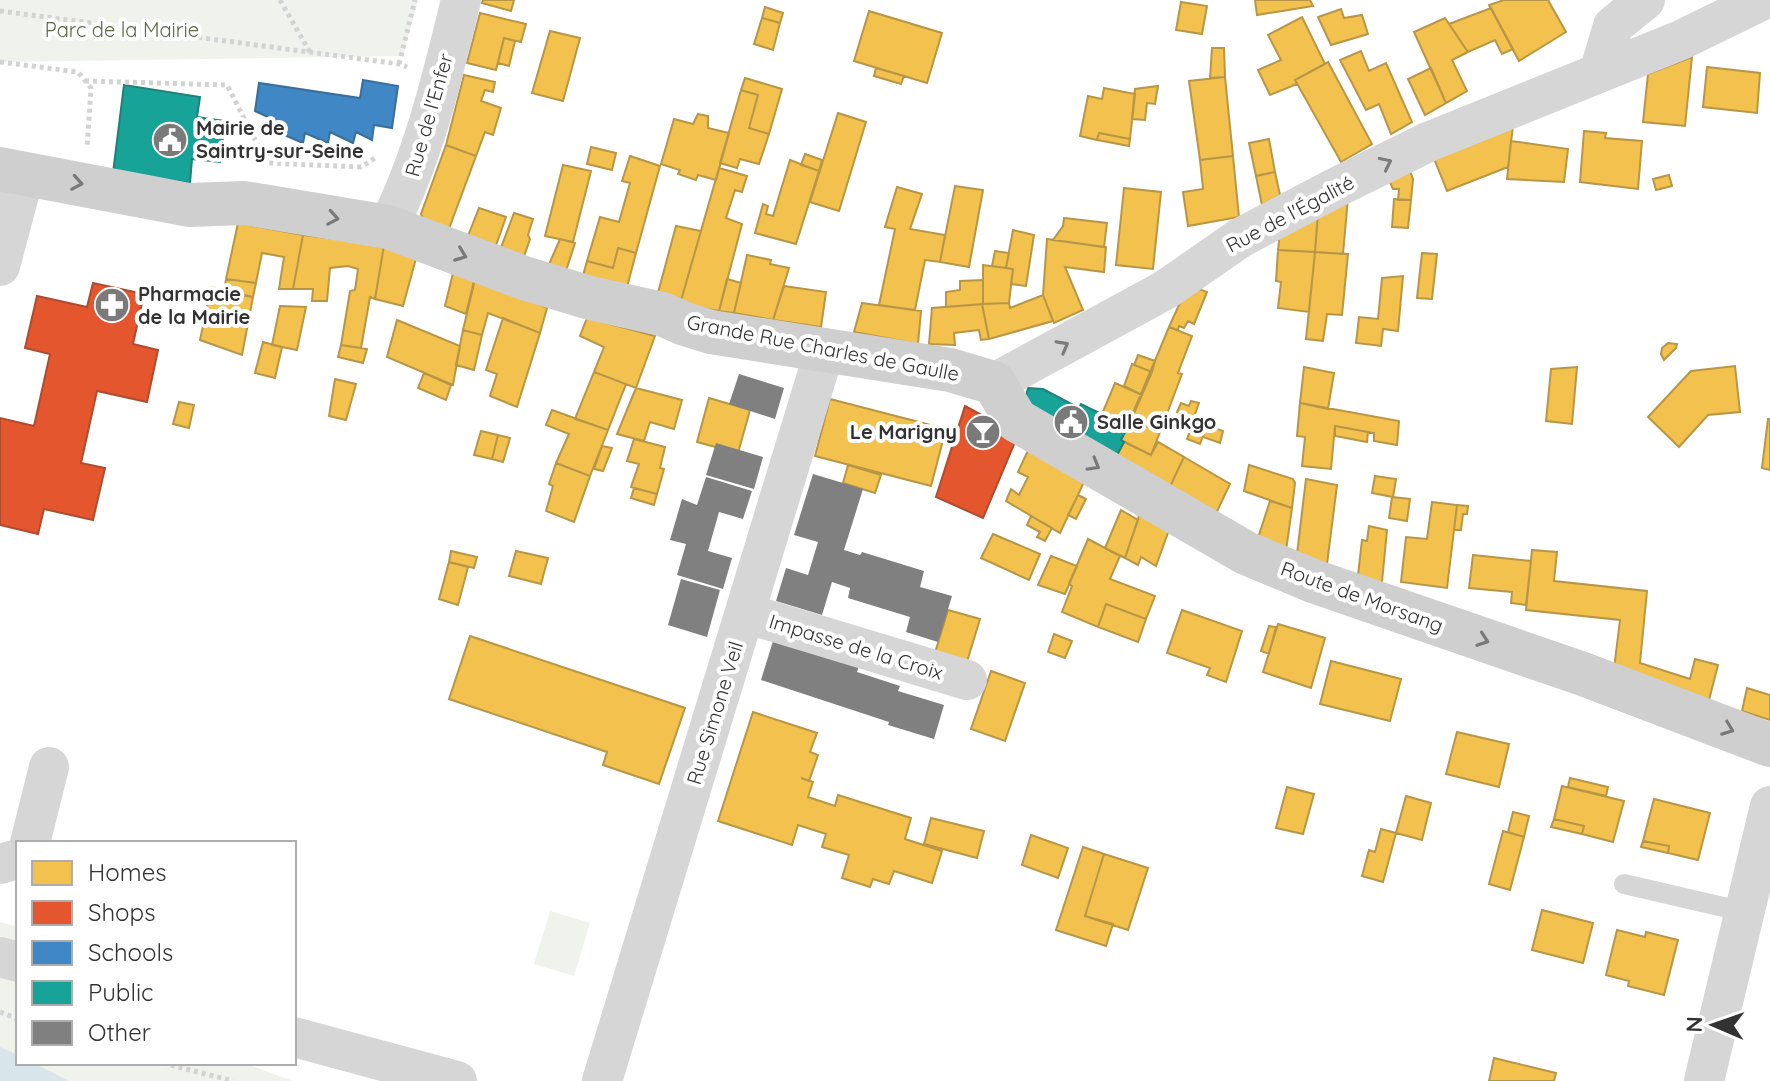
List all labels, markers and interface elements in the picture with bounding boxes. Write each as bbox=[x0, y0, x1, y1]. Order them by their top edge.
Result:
park label: Parc de la Mairie bbox=[45, 17, 199, 42]
street label: Rue de l'Enfer bbox=[399, 50, 458, 179]
place label: Mairie de Saintry-sur-Seine bbox=[196, 115, 364, 163]
public building icon: Mairie de Saintry-sur-Seine bbox=[151, 121, 189, 159]
one-way arrow bbox=[1378, 157, 1393, 173]
street label: Rue de l'Égalité bbox=[1221, 169, 1358, 258]
one-way arrow bbox=[70, 173, 83, 190]
one-way arrow bbox=[326, 209, 340, 226]
one-way arrow bbox=[453, 245, 467, 262]
place label: Pharmacie de la Mairie bbox=[138, 281, 250, 329]
pharmacy icon: Pharmacie de la Mairie bbox=[93, 286, 131, 324]
street label: Grande Rue Charles de Gaulle bbox=[685, 309, 961, 386]
one-way arrow bbox=[1054, 340, 1069, 356]
public building icon: Salle Ginkgo bbox=[1052, 403, 1090, 441]
place label: Salle Ginkgo bbox=[1097, 409, 1216, 434]
bar icon: Le Marigny bbox=[964, 413, 1002, 451]
place label: Le Marigny bbox=[850, 419, 957, 444]
one-way arrow bbox=[1085, 455, 1100, 471]
street label: Route de Morsang bbox=[1278, 556, 1447, 638]
street label: Impasse de la Croix bbox=[766, 608, 946, 685]
one-way arrow bbox=[1475, 630, 1489, 646]
street label: Rue Simone Veil bbox=[681, 638, 748, 788]
one-way arrow bbox=[1720, 719, 1734, 735]
legend bbox=[16, 841, 296, 1065]
text: Homes bbox=[88, 857, 166, 887]
text: Shops bbox=[88, 897, 155, 927]
text: Schools bbox=[88, 937, 173, 967]
text: Public bbox=[88, 977, 153, 1007]
north arrow bbox=[1674, 985, 1754, 1065]
text: N bbox=[1680, 1016, 1708, 1033]
text: Other bbox=[88, 1017, 151, 1047]

